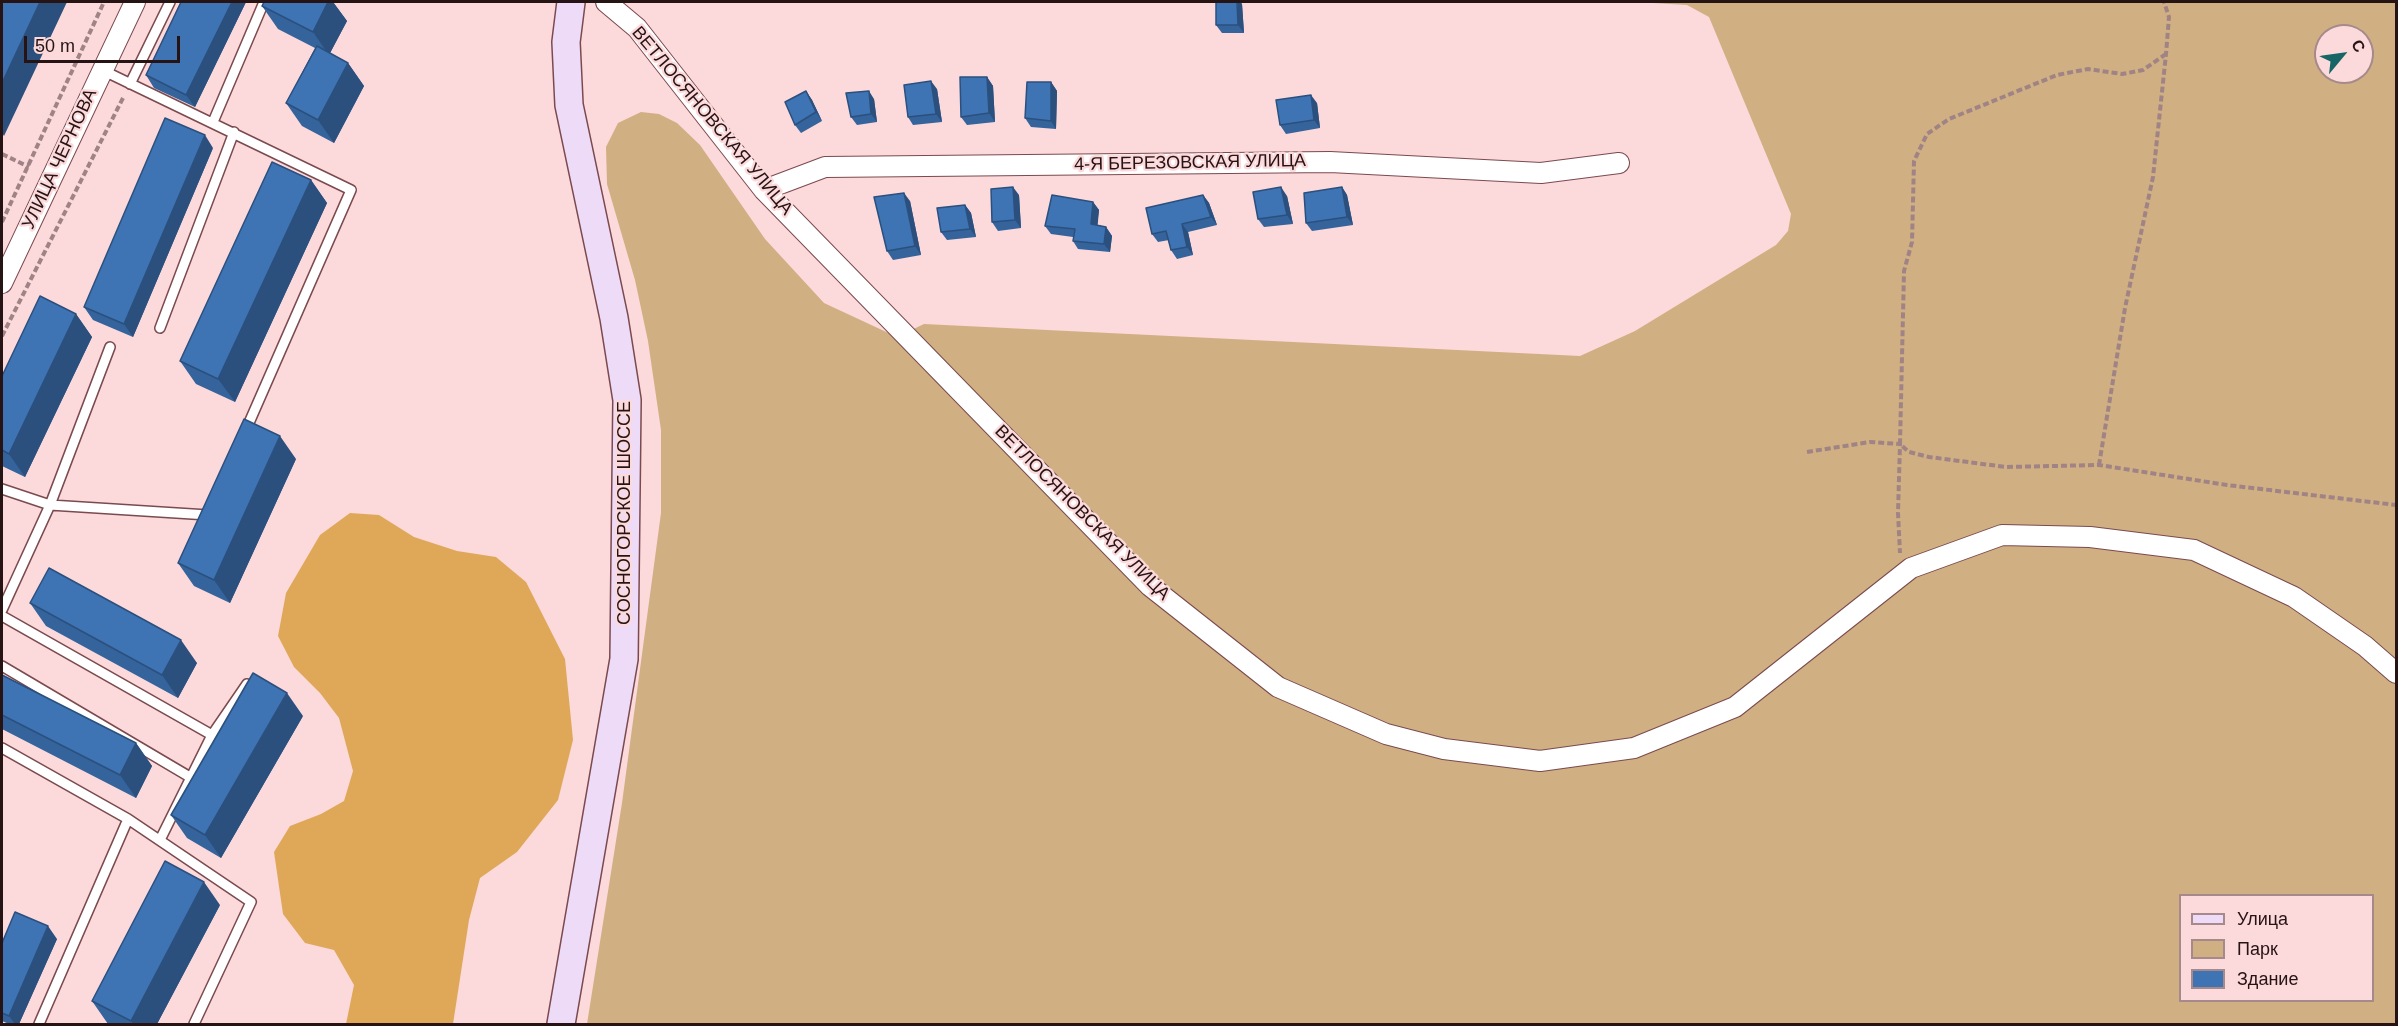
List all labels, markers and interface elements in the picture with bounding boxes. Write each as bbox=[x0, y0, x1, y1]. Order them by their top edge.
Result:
street label: ВЕТЛОСЯНОВСКАЯ УЛИЦА bbox=[627, 22, 797, 220]
scale bar bbox=[27, 24, 183, 62]
north arrow bbox=[2314, 24, 2374, 84]
text: 50 m bbox=[35, 36, 75, 56]
text: С bbox=[2348, 37, 2369, 55]
street label: УЛИЦА ЧЕРНОВА bbox=[18, 85, 102, 233]
street label: 4-Я БЕРЕЗОВСКАЯ УЛИЦА bbox=[1074, 150, 1306, 176]
street label: СОСНОГОРСКОЕ ШОССЕ bbox=[614, 401, 636, 625]
street label: ВЕТЛОСЯНОВСКАЯ УЛИЦА bbox=[990, 421, 1174, 605]
legend bbox=[2179, 894, 2374, 1002]
text: Улица bbox=[2237, 909, 2288, 929]
text: Парк bbox=[2237, 939, 2278, 959]
text: Здание bbox=[2237, 969, 2298, 989]

